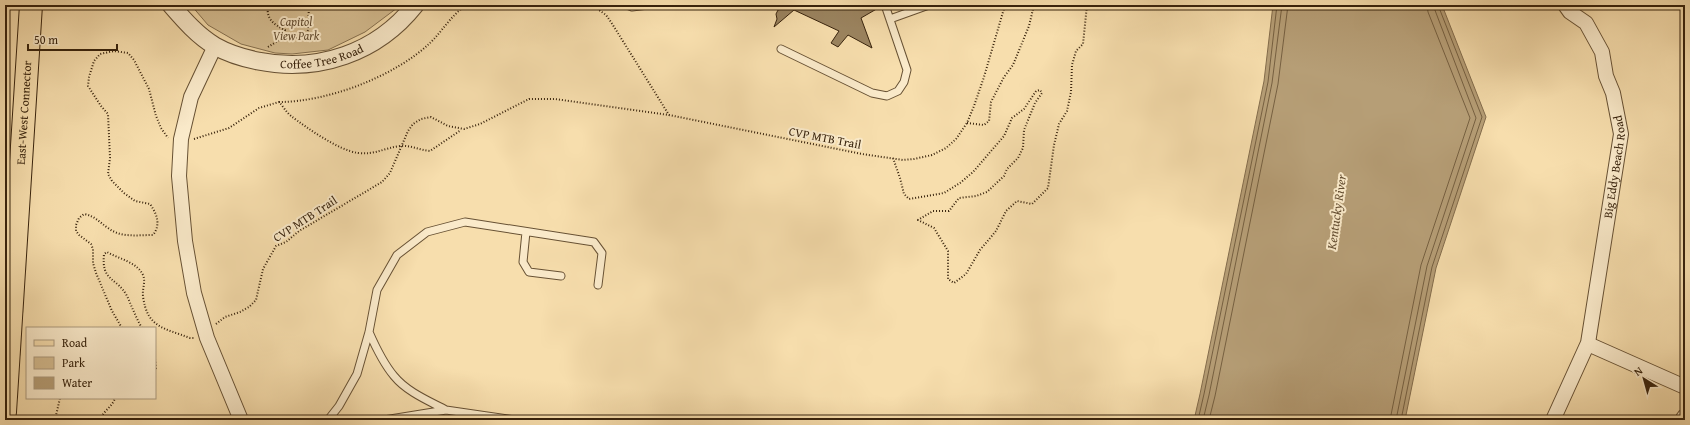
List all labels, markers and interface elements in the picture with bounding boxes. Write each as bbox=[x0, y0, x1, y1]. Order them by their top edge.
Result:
park label: Capitol View Park bbox=[273, 13, 320, 44]
scale bar bbox=[28, 26, 117, 52]
text: 50 m bbox=[34, 31, 58, 48]
street label: Coffee Tree Road bbox=[280, 40, 367, 72]
street label: East-West Connector bbox=[12, 60, 35, 165]
street label: Big Eddy Beach Road bbox=[1599, 113, 1629, 219]
street label: CVP MTB Trail bbox=[787, 122, 863, 153]
water label: Kentucky River bbox=[1322, 172, 1351, 252]
street label: CVP MTB Trail bbox=[269, 191, 341, 246]
legend bbox=[26, 327, 156, 399]
text: Road bbox=[62, 334, 88, 351]
text: Park bbox=[62, 354, 86, 371]
north arrow bbox=[1624, 359, 1664, 399]
text: N bbox=[1630, 362, 1646, 380]
text: Water bbox=[62, 374, 92, 391]

